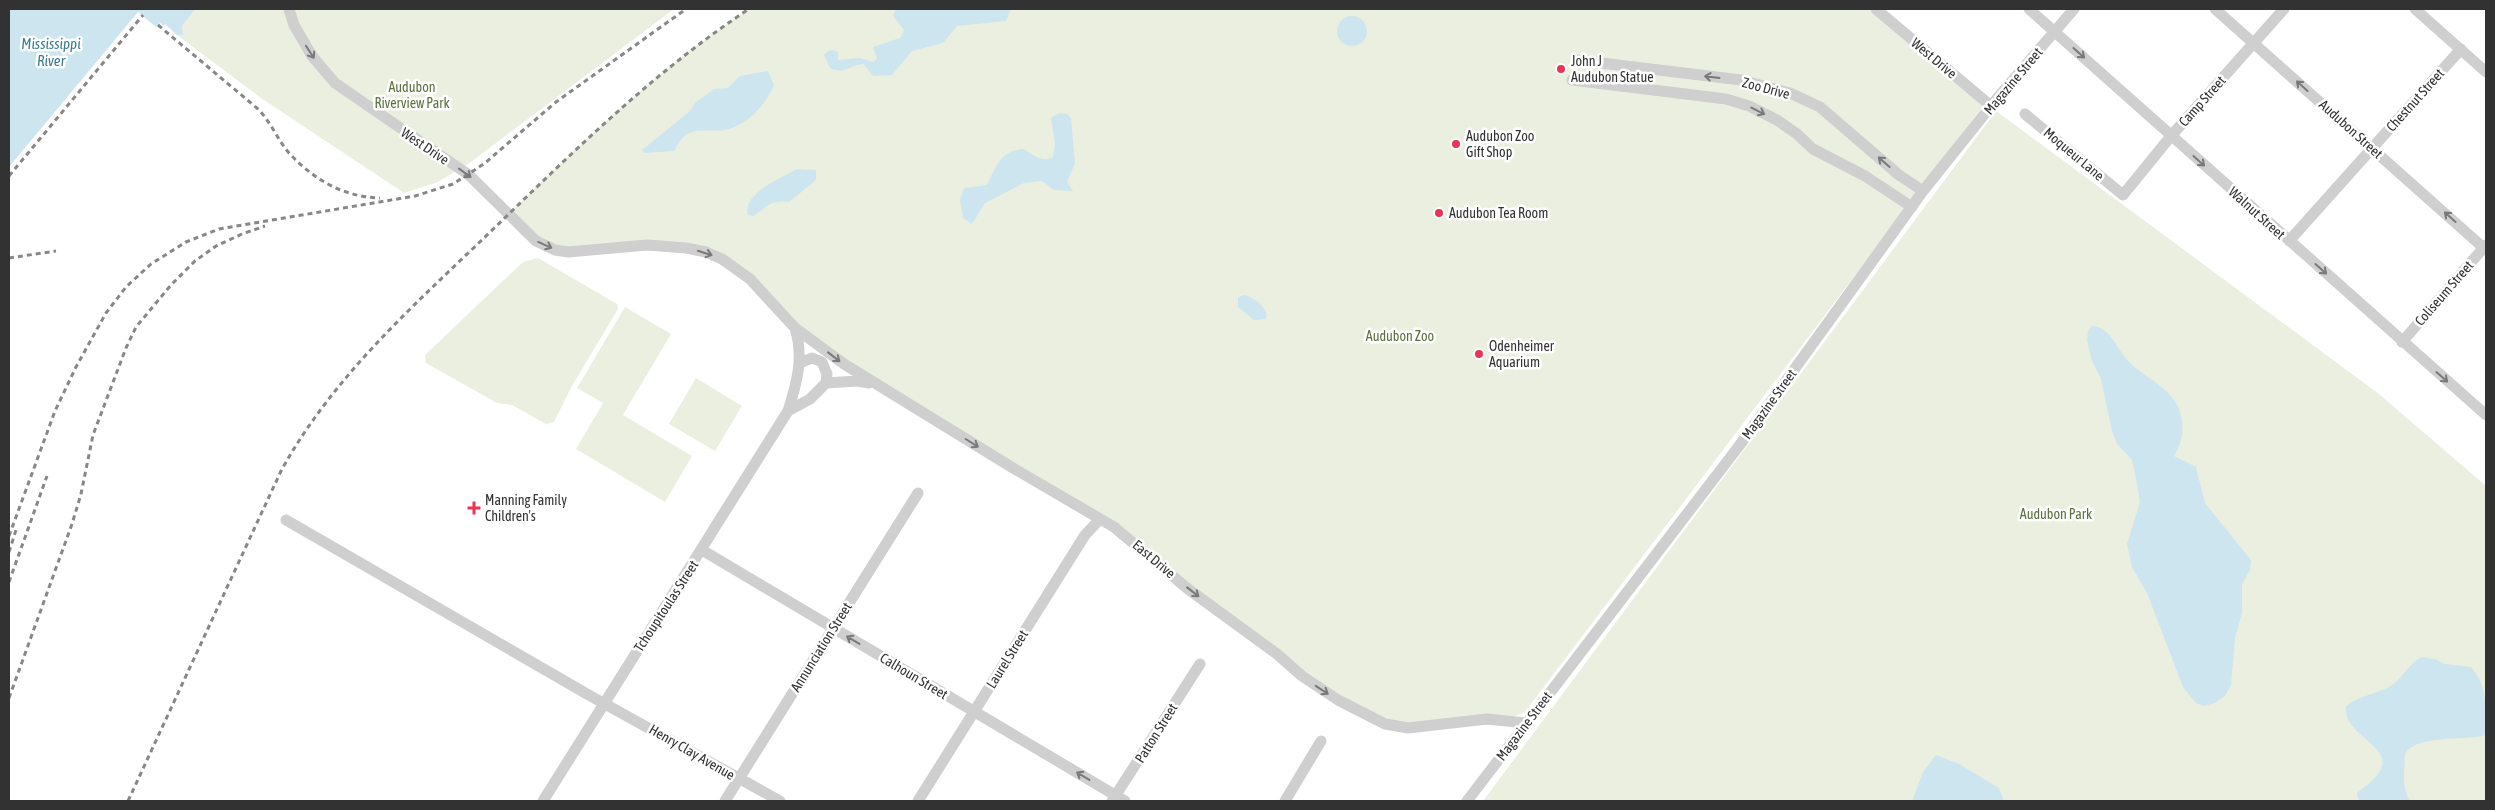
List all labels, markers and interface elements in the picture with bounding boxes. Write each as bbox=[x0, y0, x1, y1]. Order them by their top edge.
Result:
street label: West Drive bbox=[1908, 34, 1960, 82]
water label: Mississippi River bbox=[21, 35, 81, 69]
street label: Magazine Street bbox=[1980, 44, 2046, 118]
one-way arrow bbox=[305, 45, 316, 59]
one-way arrow bbox=[2072, 47, 2085, 58]
place label: John J Audubon Statue bbox=[1571, 53, 1654, 85]
marker: John J Audubon Statue bbox=[1555, 63, 1567, 75]
street label: Chestnut Street bbox=[2383, 65, 2447, 135]
one-way arrow bbox=[1704, 72, 1720, 82]
street label: Camp Street bbox=[2175, 73, 2229, 129]
street label: Zoo Drive bbox=[1740, 74, 1792, 102]
park label: Audubon Riverview Park bbox=[374, 79, 450, 111]
one-way arrow bbox=[2296, 80, 2309, 92]
street label: Audubon Street bbox=[2316, 96, 2386, 162]
one-way arrow bbox=[1750, 106, 1765, 116]
street label: West Drive bbox=[398, 124, 452, 168]
street label: Moqueur Lane bbox=[2041, 124, 2107, 184]
place label: Audubon Zoo Gift Shop bbox=[1466, 128, 1534, 160]
marker: Audubon Zoo Gift Shop bbox=[1450, 138, 1462, 150]
one-way arrow bbox=[2193, 155, 2206, 167]
one-way arrow bbox=[1878, 157, 1891, 168]
one-way arrow bbox=[458, 167, 471, 178]
street label: Walnut Street bbox=[2226, 184, 2288, 242]
place label: Audubon Tea Room bbox=[1449, 205, 1548, 221]
marker: Audubon Tea Room bbox=[1433, 207, 1445, 219]
one-way arrow bbox=[2443, 212, 2456, 223]
one-way arrow bbox=[537, 241, 552, 251]
one-way arrow bbox=[697, 248, 713, 258]
street label: Coliseum Street bbox=[2412, 257, 2476, 329]
one-way arrow bbox=[2314, 264, 2327, 275]
park label: Audubon Zoo bbox=[1366, 328, 1434, 344]
place label: Odenheimer Aquarium bbox=[1489, 338, 1555, 370]
marker: Odenheimer Aquarium bbox=[1473, 348, 1485, 360]
one-way arrow bbox=[827, 351, 840, 362]
street label: Magazine Street bbox=[1738, 366, 1800, 442]
one-way arrow bbox=[2436, 371, 2449, 383]
one-way arrow bbox=[964, 438, 978, 448]
place label: Manning Family Children's bbox=[485, 492, 567, 524]
marker: Manning Family Children's bbox=[467, 501, 481, 515]
park label: Audubon Park bbox=[2020, 506, 2092, 522]
street label: East Drive bbox=[1129, 537, 1179, 581]
street label: Tchoupitoulas Street bbox=[631, 557, 701, 655]
one-way arrow bbox=[1186, 587, 1199, 598]
street label: Annunciation Street bbox=[787, 599, 855, 695]
street label: Laurel Street bbox=[983, 627, 1031, 691]
one-way arrow bbox=[847, 634, 861, 644]
street label: Calhoun Street bbox=[877, 650, 951, 702]
one-way arrow bbox=[1315, 685, 1329, 695]
street label: Magazine Street bbox=[1493, 688, 1555, 764]
street label: Patton Street bbox=[1131, 700, 1181, 766]
street label: Henry Clay Avenue bbox=[646, 721, 738, 783]
one-way arrow bbox=[1077, 771, 1091, 781]

